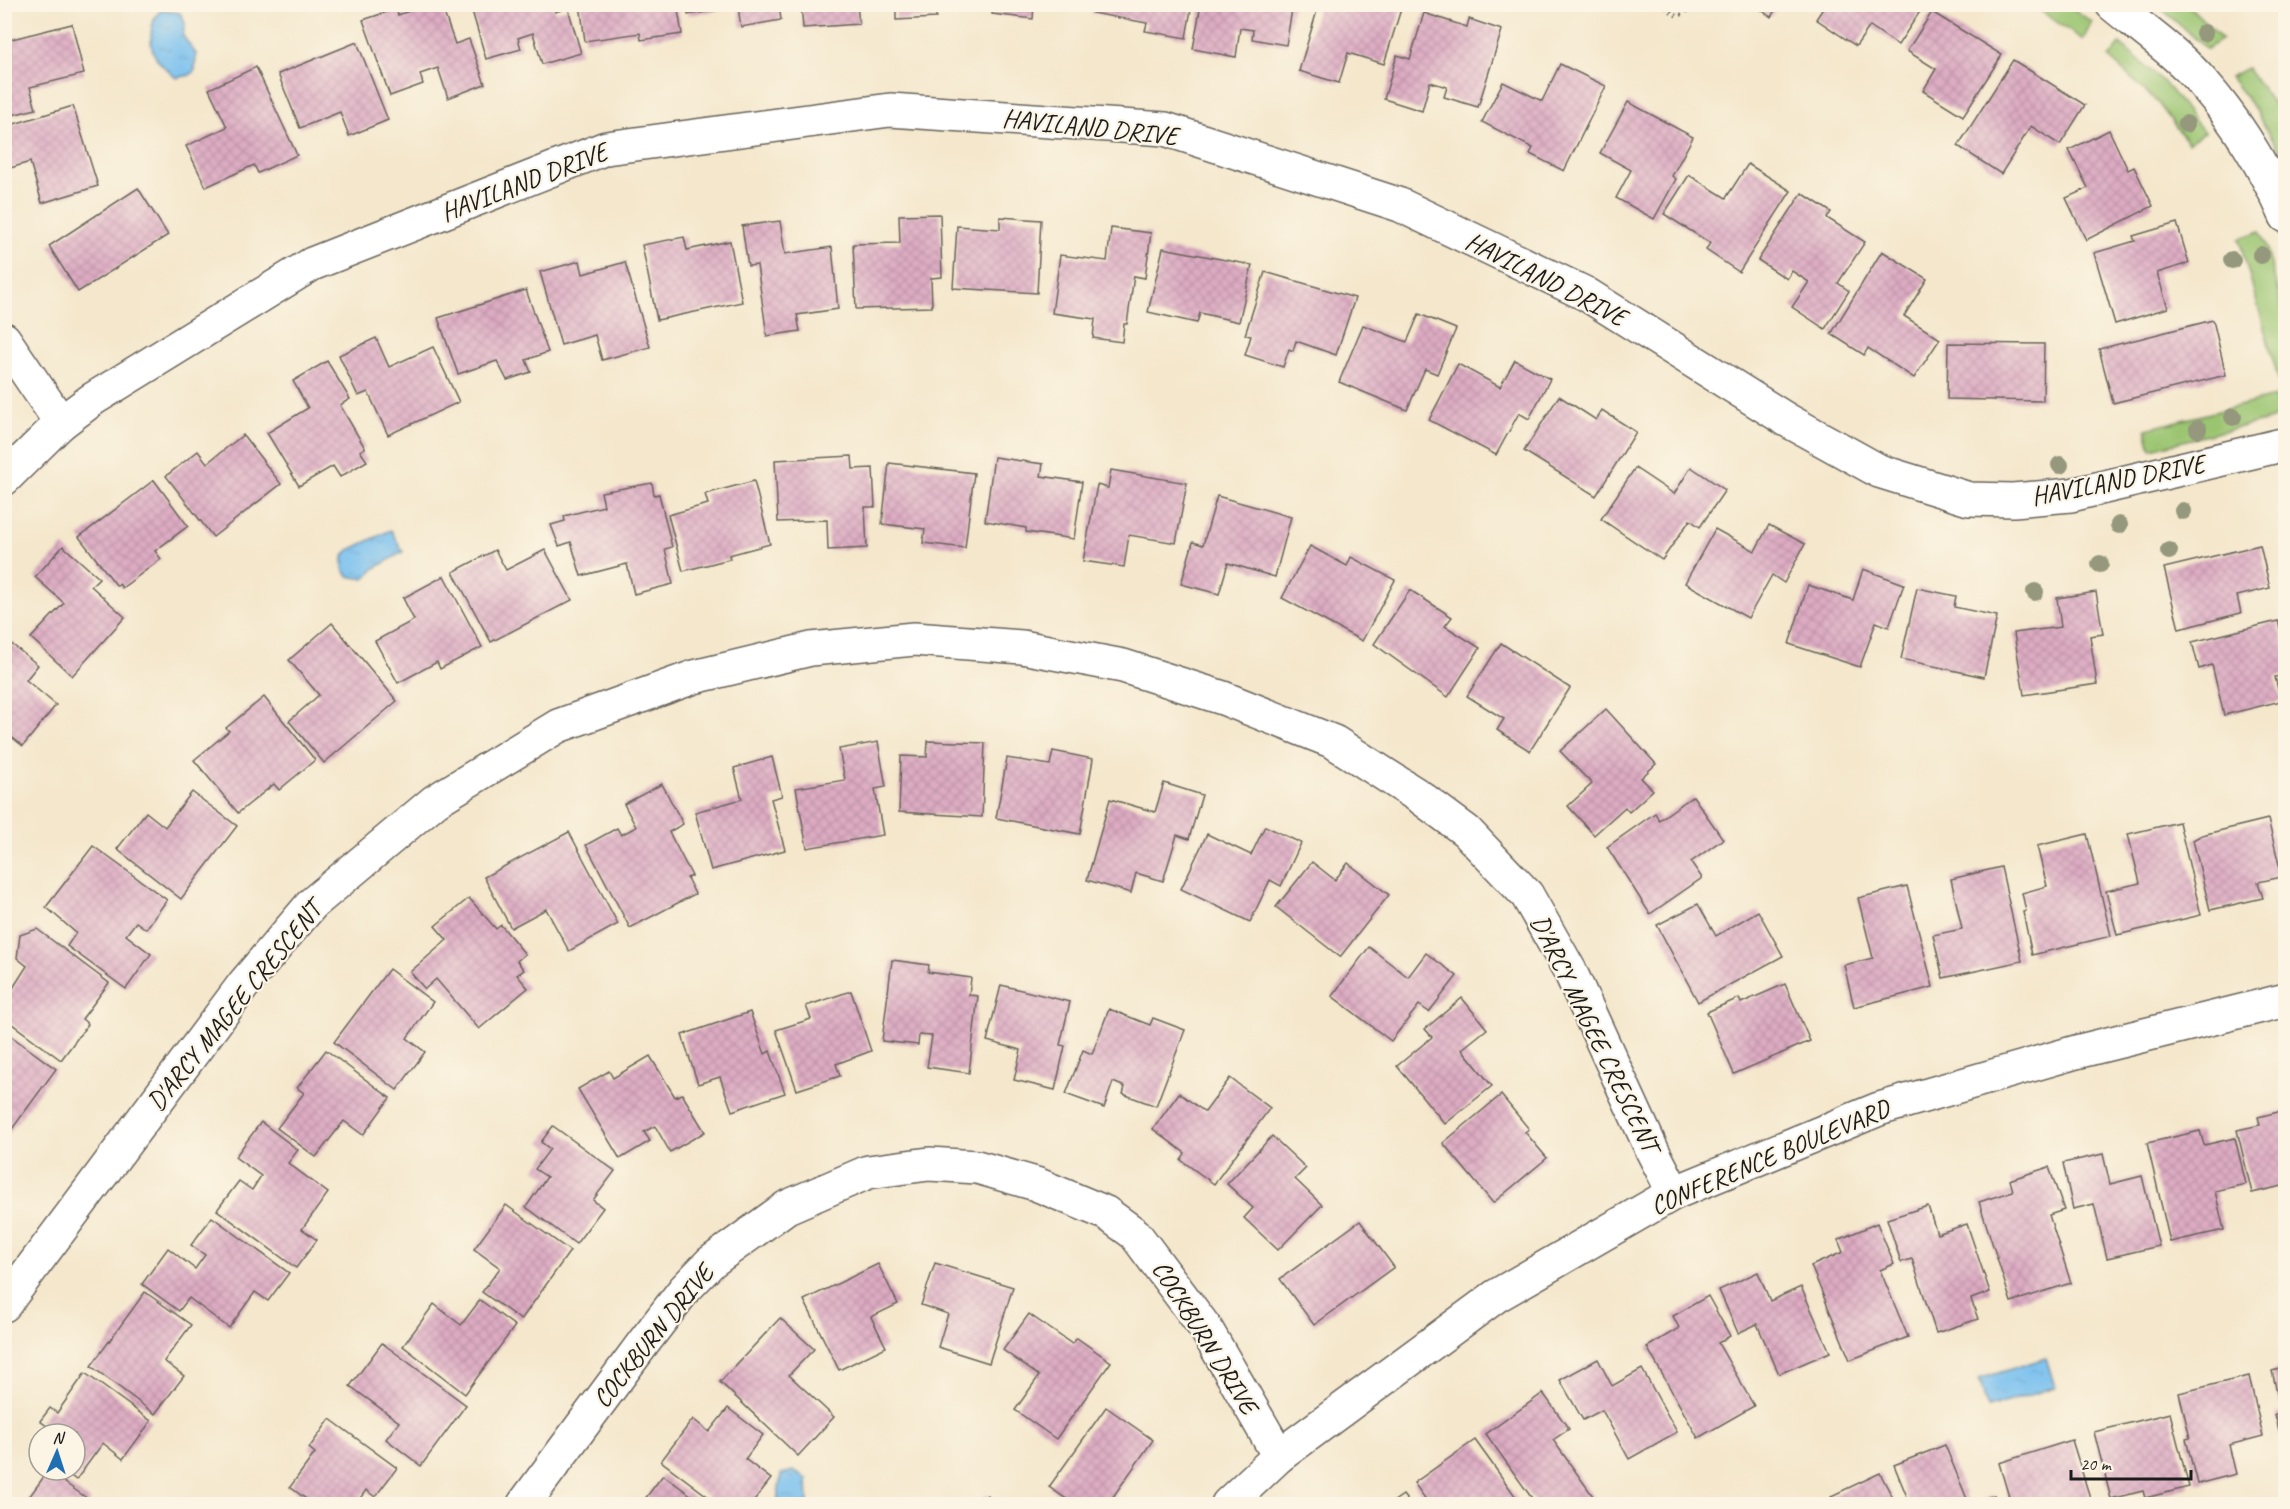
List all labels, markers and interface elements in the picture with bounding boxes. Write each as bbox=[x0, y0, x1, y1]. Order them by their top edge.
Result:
street label: HAVILAND DRIVE bbox=[1001, 101, 1183, 153]
street label: HAVILAND DRIVE bbox=[436, 134, 616, 229]
street label: HAVILAND DRIVE bbox=[1460, 224, 1635, 335]
street label: HAVILAND DRIVE bbox=[2029, 446, 2211, 513]
street label: D'ARCY MAGEE CRESCENT bbox=[140, 890, 332, 1117]
street label: D'ARCY MAGEE CRESCENT bbox=[1523, 909, 1669, 1162]
street label: CONFERENCE BOULEVARD bbox=[1645, 1091, 1896, 1222]
street label: COCKBURN DRIVE bbox=[1145, 1254, 1267, 1423]
street label: COCKBURN DRIVE bbox=[585, 1255, 723, 1414]
north arrow bbox=[27, 1422, 87, 1482]
text: N bbox=[52, 1428, 66, 1448]
scale bar bbox=[2071, 1443, 2191, 1481]
text: 20 m bbox=[2080, 1453, 2113, 1475]

